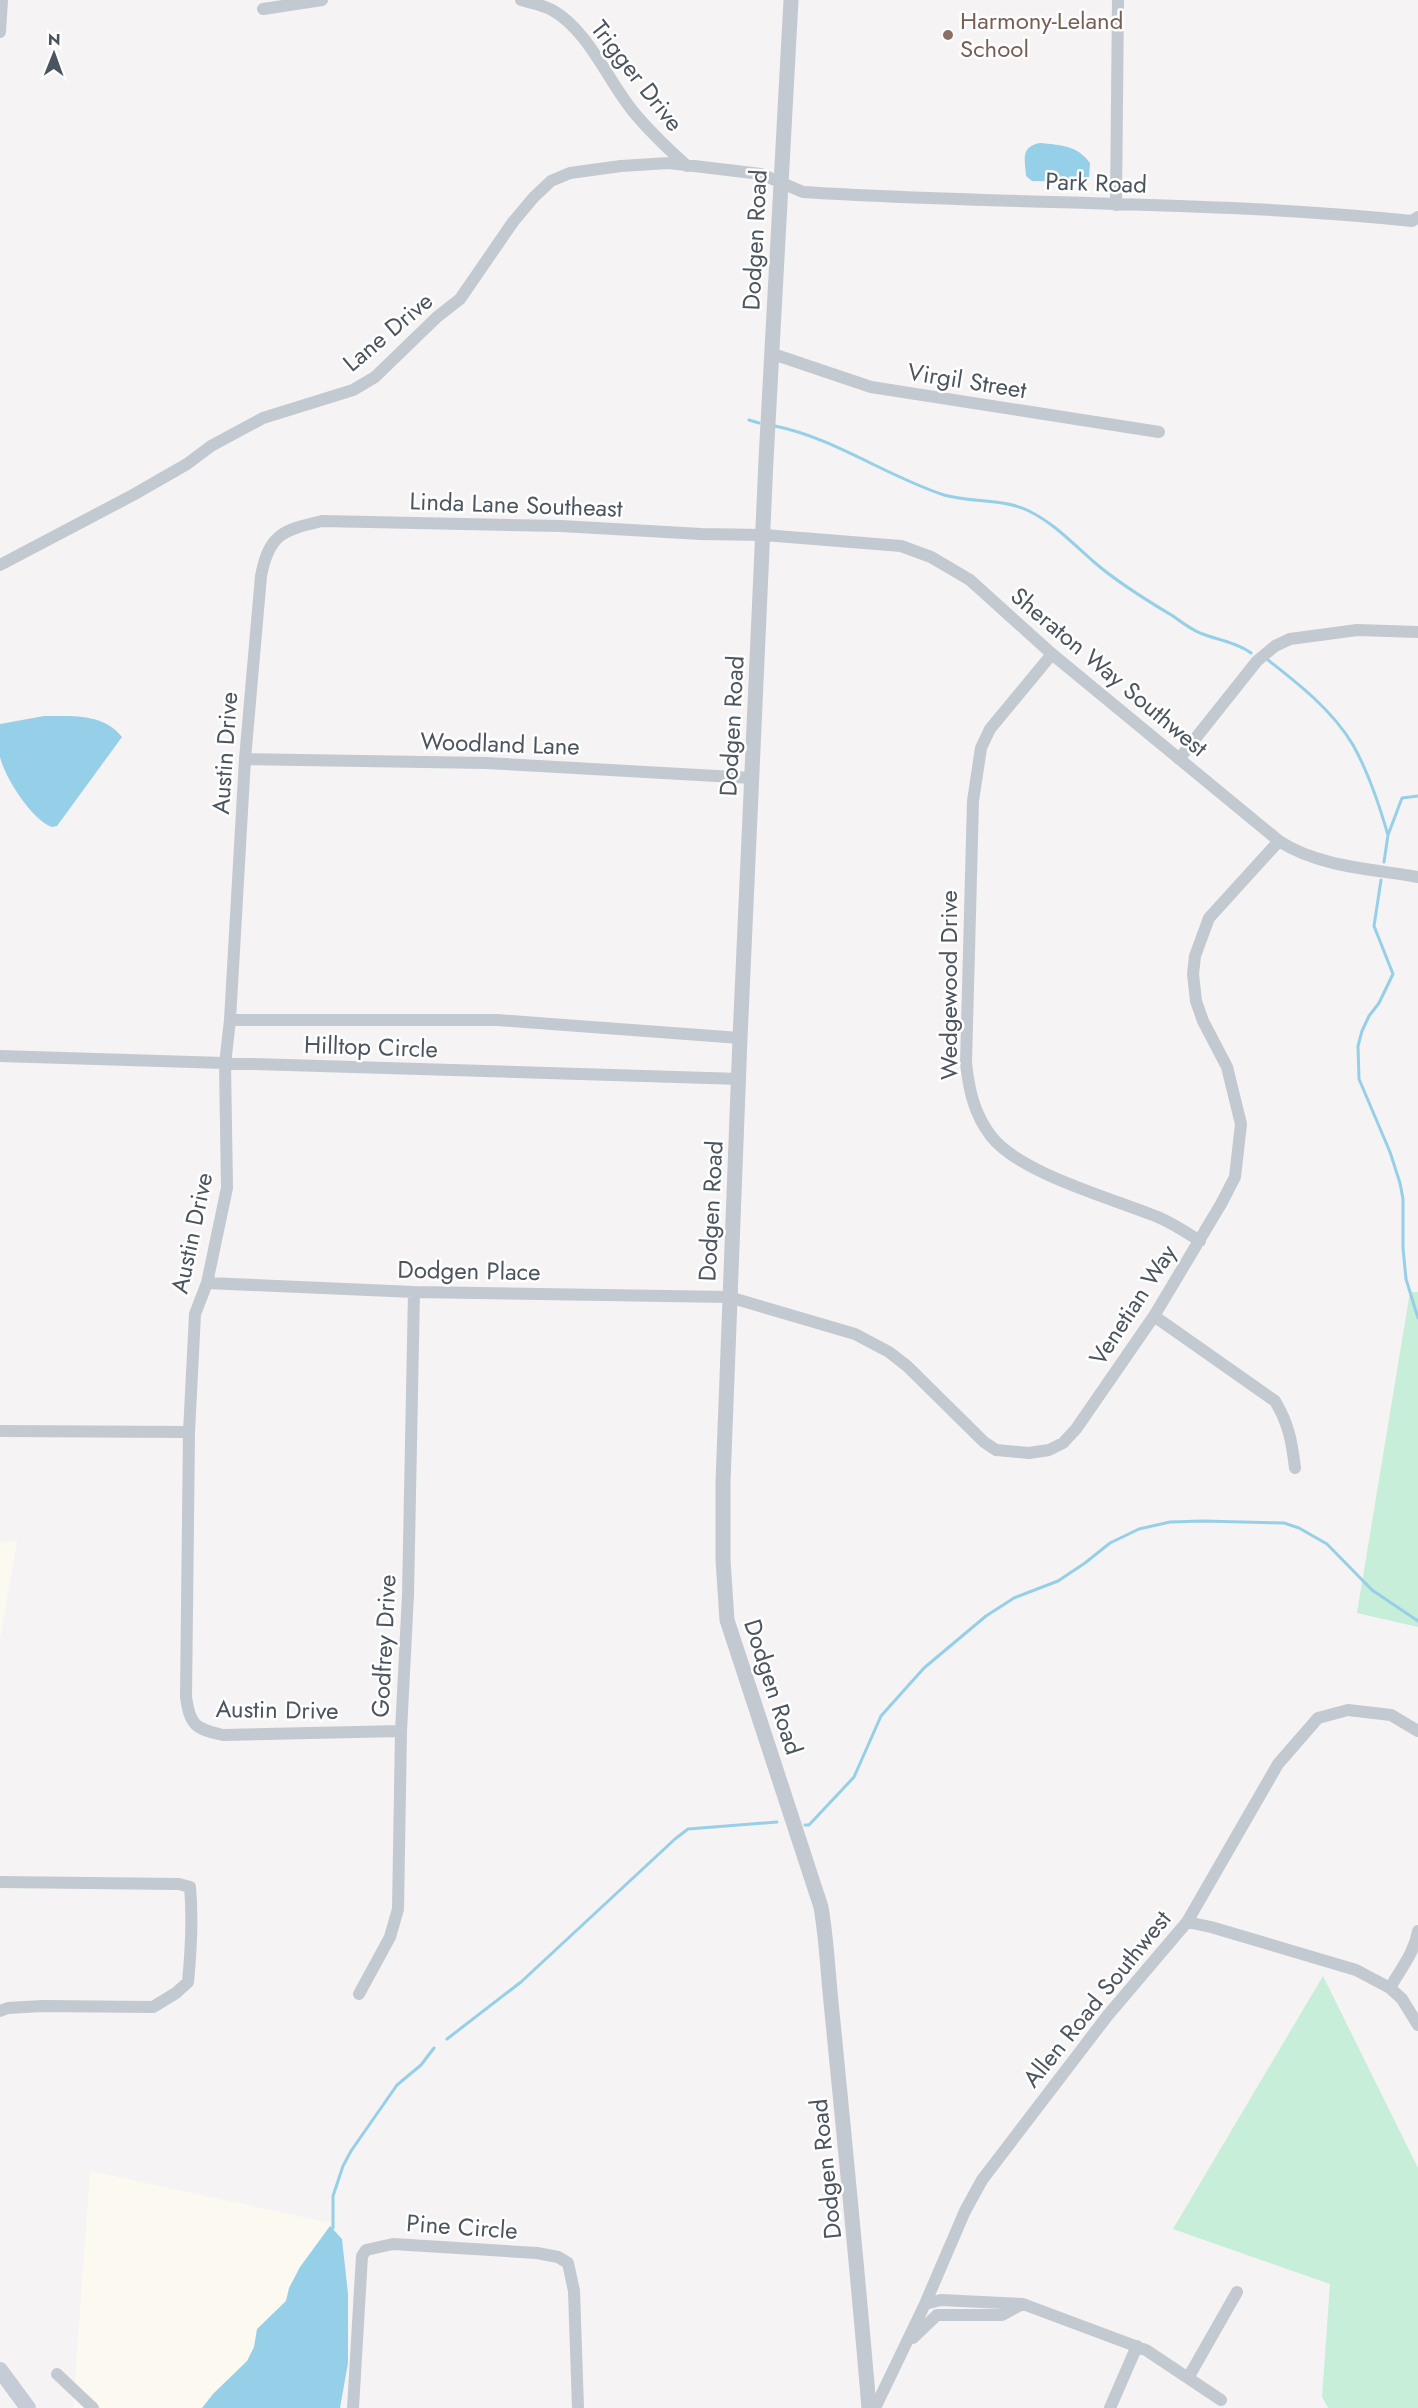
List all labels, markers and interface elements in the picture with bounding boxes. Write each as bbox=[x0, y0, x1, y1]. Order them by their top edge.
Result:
place label: Harmony-Leland School bbox=[960, 3, 1123, 66]
street label: Trigger Drive bbox=[583, 13, 692, 139]
north arrow bbox=[24, 24, 84, 84]
text: N bbox=[48, 28, 61, 51]
marker: Harmony-Leland School bbox=[941, 28, 955, 42]
street label: Park Road bbox=[1045, 163, 1147, 202]
street label: Dodgen Road bbox=[733, 169, 776, 311]
street label: Lane Drive bbox=[335, 284, 440, 380]
street label: Virgil Street bbox=[905, 354, 1029, 407]
street label: Linda Lane Southeast bbox=[409, 483, 623, 526]
street label: Sheraton Way Southwest bbox=[1003, 579, 1216, 765]
street label: Dodgen Road bbox=[710, 655, 753, 797]
street label: Austin Drive bbox=[203, 690, 246, 815]
street label: Woodland Lane bbox=[420, 723, 580, 764]
street label: Wedgewood Drive bbox=[931, 890, 966, 1080]
street label: Hilltop Circle bbox=[303, 1027, 439, 1066]
street label: Dodgen Road bbox=[689, 1140, 732, 1282]
street label: Austin Drive bbox=[162, 1169, 221, 1297]
street label: Venetian Way bbox=[1080, 1237, 1185, 1372]
street label: Dodgen Place bbox=[397, 1252, 541, 1289]
street label: Godfrey Drive bbox=[362, 1574, 405, 1718]
street label: Dodgen Road bbox=[735, 1615, 812, 1759]
street label: Austin Drive bbox=[215, 1691, 339, 1728]
street label: Allen Road Southwest bbox=[1014, 1902, 1179, 2095]
street label: Dodgen Road bbox=[801, 2097, 850, 2241]
street label: Pine Circle bbox=[405, 2205, 519, 2248]

